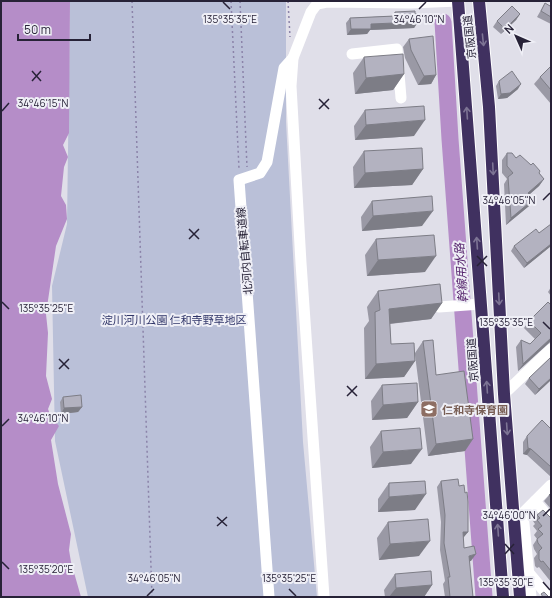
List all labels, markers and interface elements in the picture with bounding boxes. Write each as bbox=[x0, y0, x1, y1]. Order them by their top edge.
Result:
text: 135°35'35"E bbox=[203, 12, 257, 26]
text: 34°46'10"N bbox=[394, 12, 445, 26]
street label: 京阪国道 bbox=[459, 14, 479, 60]
scale bar bbox=[18, 16, 90, 42]
north arrow bbox=[496, 16, 536, 56]
text: N bbox=[500, 20, 517, 37]
text: 50 m bbox=[24, 21, 51, 38]
one-way arrow bbox=[479, 33, 486, 46]
text: 34°46'15"N bbox=[18, 96, 68, 110]
one-way arrow bbox=[463, 107, 470, 120]
one-way arrow bbox=[489, 162, 496, 175]
text: 34°46'05"N bbox=[483, 193, 536, 207]
street label: 北河内自転車道線 bbox=[233, 207, 255, 295]
one-way arrow bbox=[473, 237, 480, 250]
water label: 幹線用水路 bbox=[450, 241, 472, 304]
one-way arrow bbox=[496, 292, 503, 305]
text: 135°35'25"E bbox=[19, 301, 73, 315]
park label: 淀川河川公園 仁和寺野草地区 bbox=[101, 312, 247, 327]
text: 135°35'35"E bbox=[479, 315, 533, 329]
street label: 京阪国道 bbox=[463, 338, 481, 382]
one-way arrow bbox=[484, 381, 491, 394]
school or university icon: 仁和寺保育園 bbox=[419, 399, 439, 419]
place label: 仁和寺保育園 bbox=[442, 402, 508, 417]
text: 34°46'10"N bbox=[18, 411, 69, 425]
one-way arrow bbox=[503, 422, 510, 435]
text: 34°46'00"N bbox=[482, 508, 536, 522]
one-way arrow bbox=[494, 524, 501, 537]
text: 135°35'20"E bbox=[19, 562, 74, 576]
text: 34°46'05"N bbox=[128, 571, 181, 585]
text: 135°35'25"E bbox=[262, 571, 316, 585]
text: 135°35'30"E bbox=[479, 575, 533, 589]

